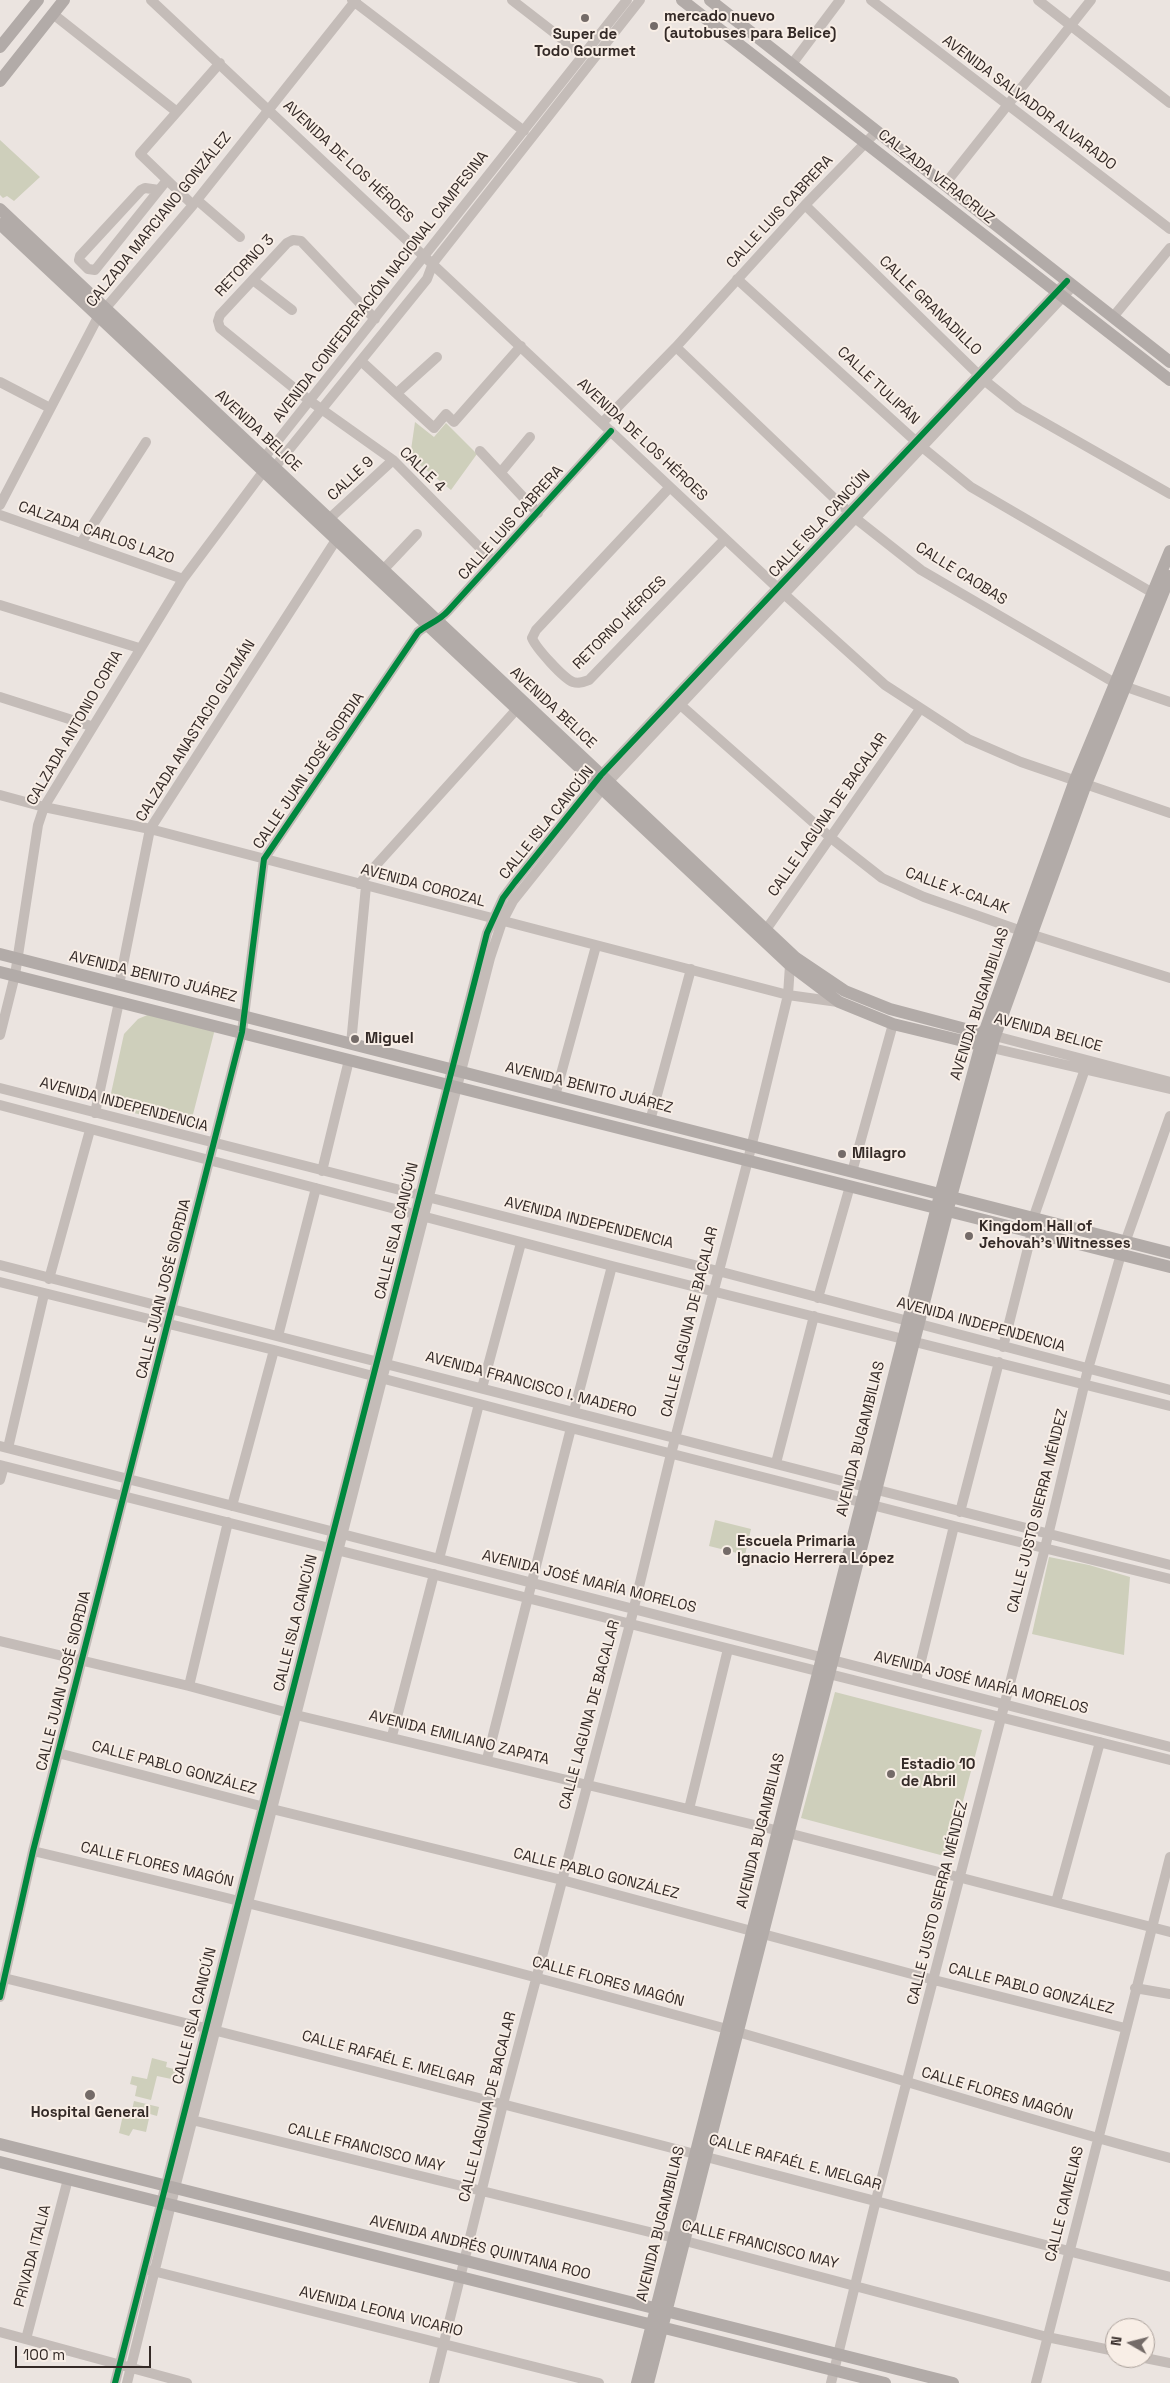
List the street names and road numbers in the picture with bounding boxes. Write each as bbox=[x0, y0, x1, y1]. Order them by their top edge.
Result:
street label: AVENIDA SALVADOR ALVARADO bbox=[938, 32, 1120, 174]
street label: AVENIDA DE LOS HÉROES bbox=[279, 97, 417, 227]
street label: CALZADA VERACRUZ bbox=[874, 126, 998, 228]
street label: CALZADA MARCIANO GONZÁLEZ bbox=[83, 129, 235, 311]
street label: AVENIDA CONFEDERACIÓN NACIONAL CAMPESINA bbox=[269, 148, 493, 426]
street label: CALLE LUIS CABRERA bbox=[723, 152, 837, 272]
street label: RETORNO 3 bbox=[212, 231, 278, 301]
street label: CALLE GRANADILLO bbox=[875, 252, 985, 360]
street label: CALLE TULIPÁN bbox=[833, 343, 923, 429]
street label: AVENIDA DE LOS HÉROES bbox=[573, 375, 711, 505]
street label: AVENIDA BELICE bbox=[211, 386, 305, 476]
street label: CALLE 4 bbox=[395, 444, 449, 496]
street label: CALLE 9 bbox=[324, 453, 378, 505]
street label: CALLE LUIS CABRERA bbox=[455, 462, 567, 584]
street label: CALLE ISLA CANCÚN bbox=[765, 466, 875, 582]
street label: CALZADA CARLOS LAZO bbox=[16, 498, 176, 568]
street label: CALLE CAOBAS bbox=[912, 539, 1010, 609]
street label: RETORNO HÉROES bbox=[569, 572, 671, 674]
street label: CALZADA ANASTACIO GUZMÁN bbox=[132, 637, 260, 825]
street label: CALZADA ANTONIO CORIA bbox=[23, 647, 127, 809]
street label: AVENIDA BELICE bbox=[506, 663, 600, 753]
street label: CALLE JUAN JOSÉ SIORDIA bbox=[250, 689, 368, 853]
street label: CALLE LAGUNA DE BACALAR bbox=[764, 730, 892, 900]
street label: CALLE ISLA CANCÚN bbox=[496, 763, 598, 883]
street label: AVENIDA COROZAL bbox=[359, 861, 487, 911]
street label: CALLE X-CALAK bbox=[903, 864, 1011, 918]
street label: AVENIDA BUGAMBILIAS bbox=[947, 925, 1013, 1083]
street label: AVENIDA BENITO JUÁREZ bbox=[67, 947, 239, 1007]
street label: AVENIDA BELICE bbox=[992, 1010, 1104, 1056]
street label: AVENIDA BENITO JUÁREZ bbox=[503, 1058, 675, 1118]
street label: AVENIDA INDEPENDENCIA bbox=[38, 1074, 210, 1136]
street label: CALLE ISLA CANCÚN bbox=[371, 1161, 423, 1301]
street label: AVENIDA INDEPENDENCIA bbox=[503, 1193, 675, 1253]
street label: CALLE JUAN JOSÉ SIORDIA bbox=[133, 1197, 195, 1381]
street label: CALLE LAGUNA DE BACALAR bbox=[658, 1225, 722, 1419]
street label: AVENIDA INDEPENDENCIA bbox=[895, 1294, 1067, 1356]
street label: AVENIDA FRANCISCO I. MADERO bbox=[424, 1348, 638, 1422]
street label: AVENIDA BUGAMBILIAS bbox=[833, 1360, 889, 1518]
street label: CALLE JUSTO SIERRA MÉNDEZ bbox=[1004, 1407, 1072, 1615]
street label: AVENIDA JOSÉ MARÍA MORELOS bbox=[480, 1547, 698, 1617]
street label: CALLE ISLA CANCÚN bbox=[270, 1553, 322, 1693]
street label: CALLE JUAN JOSÉ SIORDIA bbox=[33, 1589, 95, 1773]
street label: CALLE LAGUNA DE BACALAR bbox=[556, 1618, 624, 1812]
street label: AVENIDA JOSÉ MARÍA MORELOS bbox=[872, 1648, 1090, 1718]
street label: AVENIDA EMILIANO ZAPATA bbox=[367, 1707, 551, 1769]
street label: CALLE PABLO GONZÁLEZ bbox=[89, 1737, 259, 1799]
street label: AVENIDA BUGAMBILIAS bbox=[733, 1752, 789, 1910]
street label: CALLE JUSTO SIERRA MÉNDEZ bbox=[904, 1799, 972, 2007]
street label: CALLE FLORES MAGÓN bbox=[79, 1839, 235, 1891]
street label: CALLE PABLO GONZÁLEZ bbox=[511, 1845, 681, 1903]
street label: CALLE ISLA CANCÚN bbox=[169, 1946, 221, 2086]
street label: CALLE FLORES MAGÓN bbox=[530, 1953, 686, 2011]
street label: CALLE PABLO GONZÁLEZ bbox=[946, 1960, 1116, 2018]
street label: CALLE LAGUNA DE BACALAR bbox=[456, 2010, 520, 2204]
street label: CALLE RAFAÉL E. MELGAR bbox=[300, 2027, 476, 2091]
street label: CALLE FLORES MAGÓN bbox=[919, 2064, 1075, 2124]
street label: CALLE FRANCISCO MAY bbox=[286, 2120, 446, 2176]
street label: CALLE RAFAÉL E. MELGAR bbox=[707, 2131, 883, 2195]
street label: CALLE CAMELIAS bbox=[1042, 2144, 1088, 2264]
street label: AVENIDA BUGAMBILIAS bbox=[633, 2145, 689, 2303]
street label: PRIVADA ITALIA bbox=[11, 2203, 55, 2309]
street label: AVENIDA ANDRÉS QUINTANA ROO bbox=[368, 2212, 592, 2284]
street label: CALLE FRANCISCO MAY bbox=[680, 2217, 840, 2273]
street label: AVENIDA LEONA VICARIO bbox=[297, 2283, 465, 2341]

